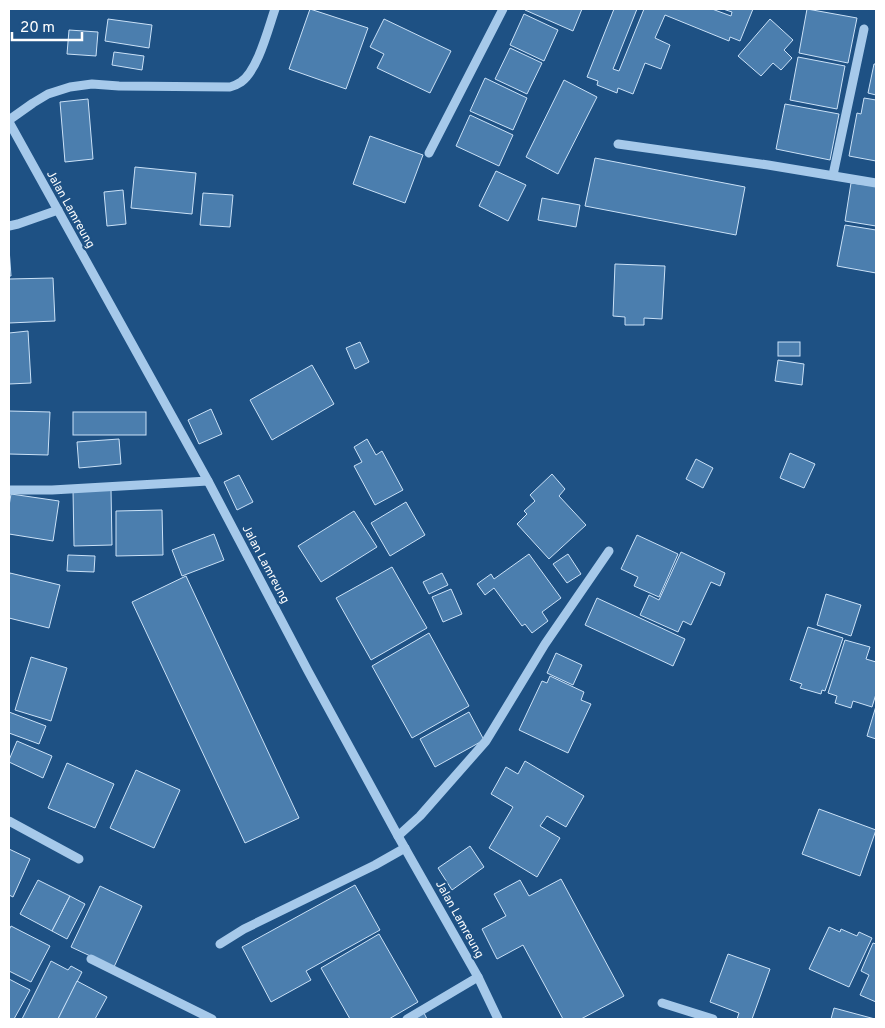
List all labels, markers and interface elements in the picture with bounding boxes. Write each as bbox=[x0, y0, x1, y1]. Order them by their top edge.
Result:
scale bar bbox=[12, 10, 82, 42]
text: 20 m bbox=[20, 19, 55, 38]
street label: Jalan Lamreung bbox=[42, 168, 98, 251]
street label: Jalan Lamreung bbox=[238, 522, 293, 607]
street label: Jalan Lamreung bbox=[431, 878, 487, 961]

